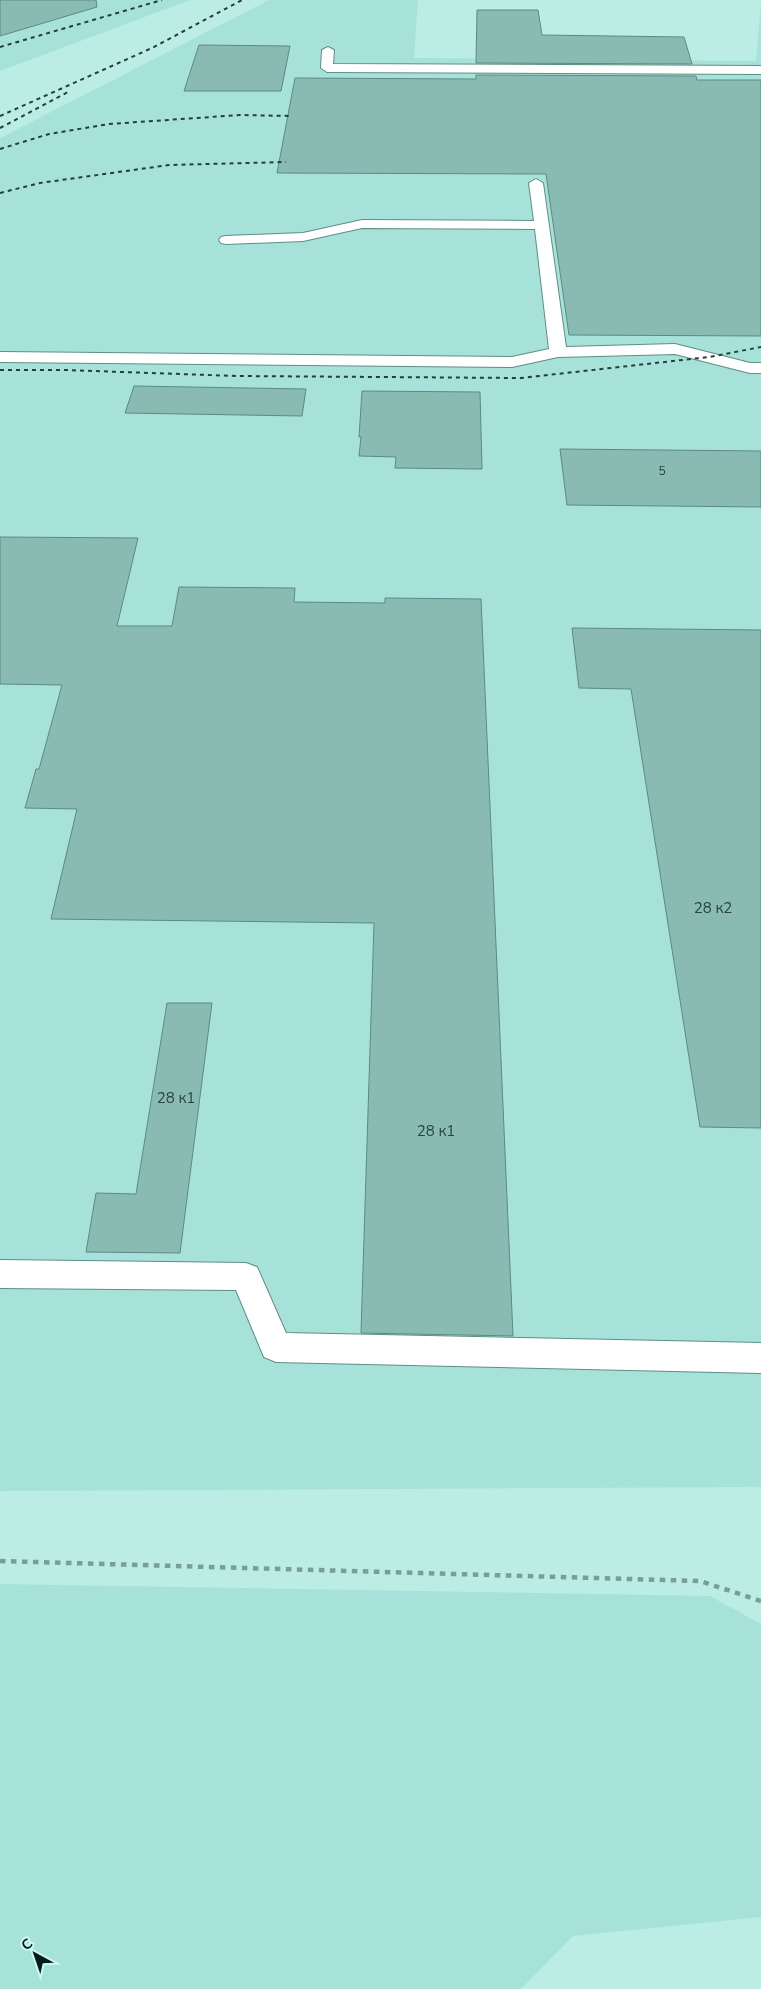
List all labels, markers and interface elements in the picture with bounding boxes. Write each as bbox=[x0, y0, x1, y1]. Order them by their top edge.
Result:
house number: 5 bbox=[658, 463, 666, 479]
house number: 28 к2 bbox=[694, 898, 732, 918]
house number: 28 к1 bbox=[157, 1088, 195, 1108]
house number: 28 к1 bbox=[417, 1121, 455, 1141]
north arrow bbox=[10, 1929, 60, 1979]
text: С bbox=[17, 1934, 37, 1955]

